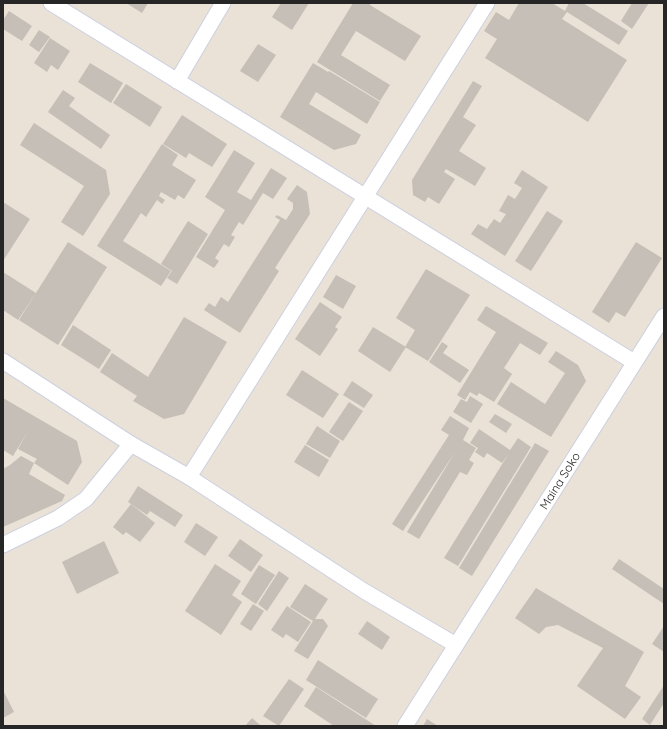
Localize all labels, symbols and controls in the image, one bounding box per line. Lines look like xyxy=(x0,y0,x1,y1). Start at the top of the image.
street label: Maina Soko xyxy=(536,449,583,512)

